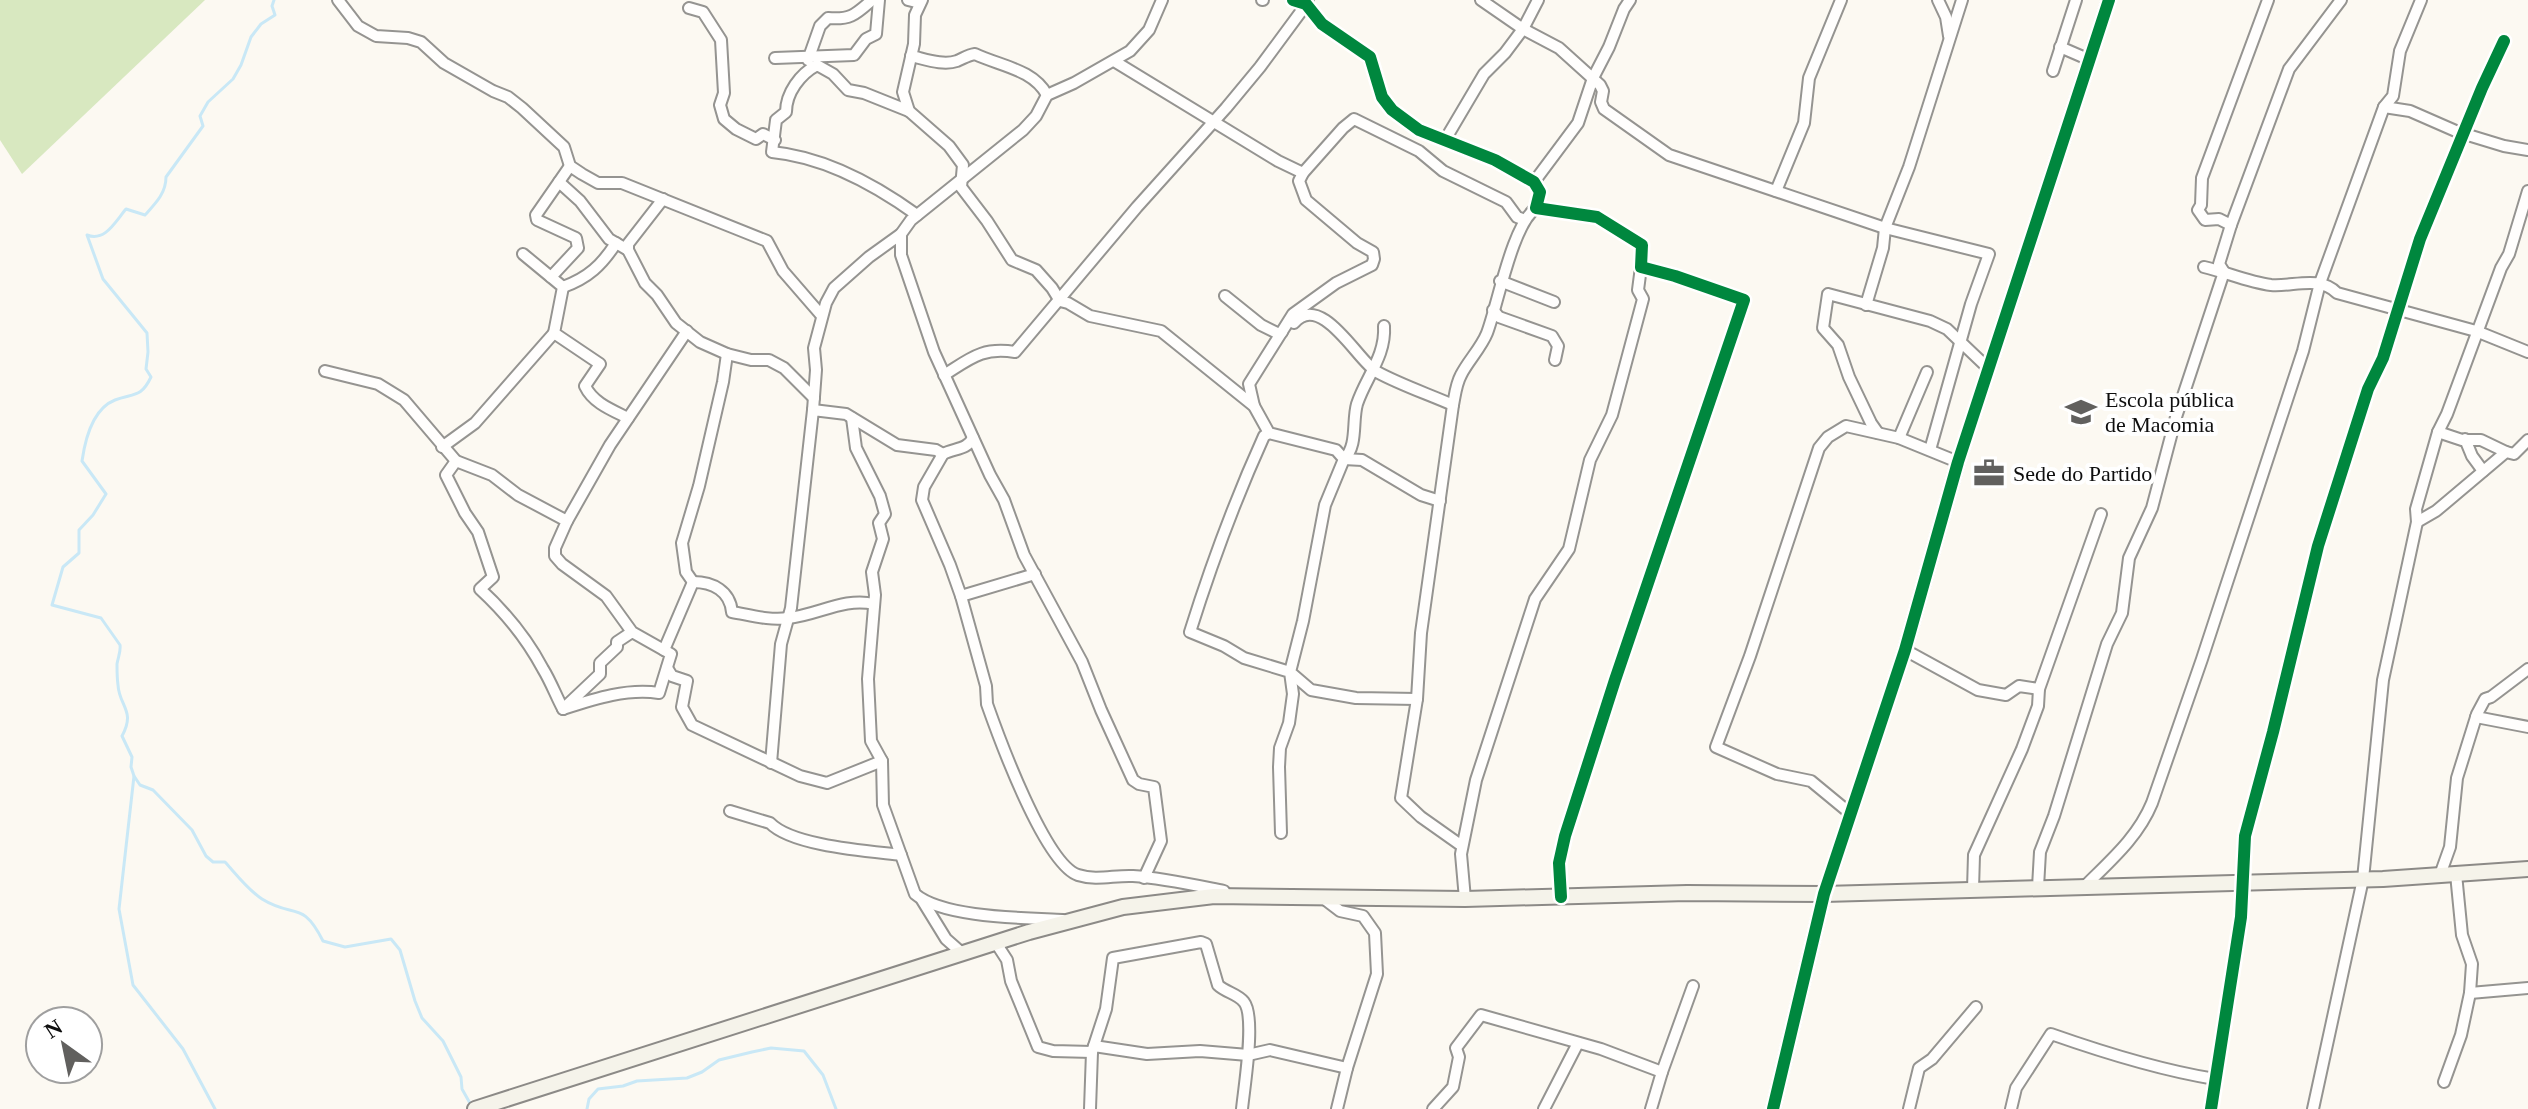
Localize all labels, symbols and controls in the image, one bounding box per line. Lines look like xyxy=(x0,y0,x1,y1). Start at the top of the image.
place label: Escola pública de Macomia xyxy=(2105,387,2234,437)
school or university icon: Escola pública de Macomia xyxy=(2064,395,2098,429)
office icon: Sede do Partido xyxy=(1972,456,2006,490)
place label: Sede do Partido xyxy=(2013,461,2152,486)
north arrow xyxy=(24,1005,104,1085)
text: N xyxy=(40,1014,67,1043)

